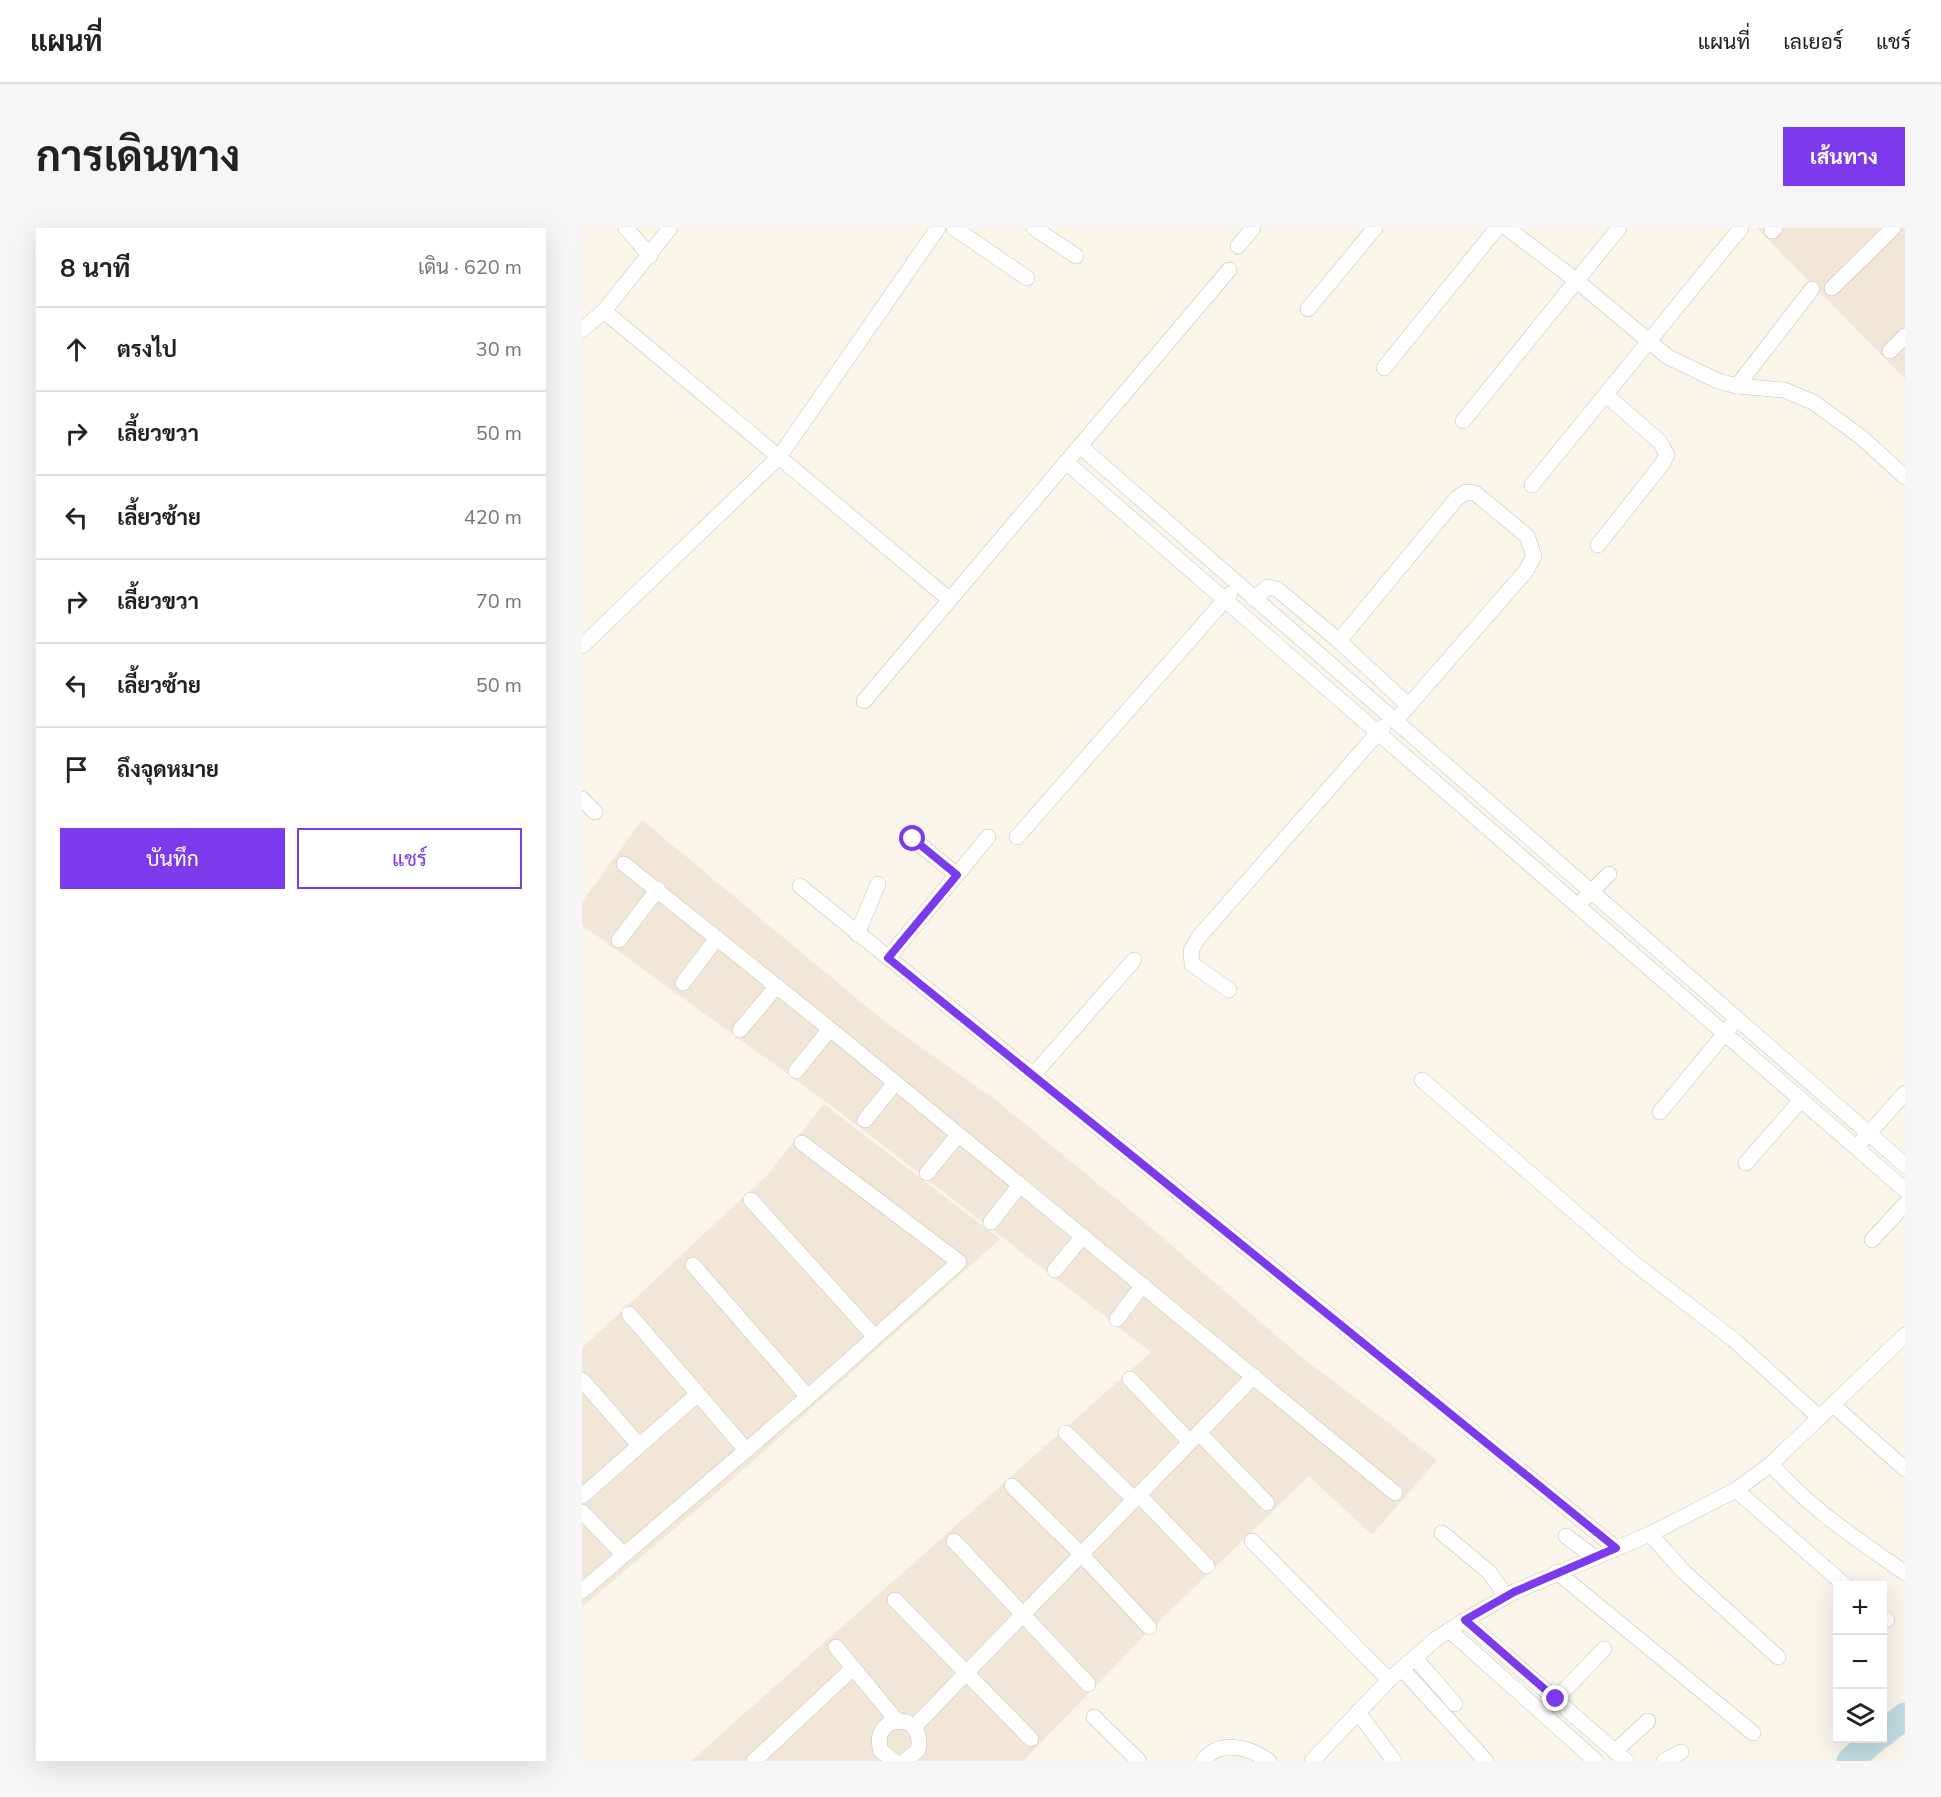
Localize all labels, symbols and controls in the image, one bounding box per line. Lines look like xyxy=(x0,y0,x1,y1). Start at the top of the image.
text: แผนที่ xyxy=(30,23,103,61)
text: แผนที่ xyxy=(1698,28,1750,56)
text: เลเยอร์ xyxy=(1783,28,1843,56)
text: แชร์ xyxy=(1876,28,1911,56)
button: เส้นทาง xyxy=(1783,127,1905,186)
text: การเดินทาง xyxy=(36,129,240,186)
text: 8 นาที xyxy=(60,251,130,286)
text: เดิน · 620 m xyxy=(418,254,522,281)
icon: ahead xyxy=(60,333,93,366)
text: ตรงไป xyxy=(117,335,177,365)
text: 30 m xyxy=(476,336,522,363)
icon: right xyxy=(60,417,93,450)
text: เลี้ยวขวา xyxy=(117,419,199,449)
text: 50 m xyxy=(476,420,522,447)
icon: left xyxy=(60,501,93,534)
text: เลี้ยวซ้าย xyxy=(117,503,201,533)
text: 420 m xyxy=(464,504,522,531)
icon: right xyxy=(60,585,93,618)
text: เลี้ยวขวา xyxy=(117,587,199,617)
text: 70 m xyxy=(476,588,522,615)
icon: left xyxy=(60,669,93,702)
text: เลี้ยวซ้าย xyxy=(117,671,201,701)
text: 50 m xyxy=(476,672,522,699)
icon: arrive xyxy=(60,753,93,786)
text: ถึงจุดหมาย xyxy=(117,755,219,785)
route start xyxy=(899,825,925,851)
button: บันทึก xyxy=(60,828,285,889)
button: แชร์ xyxy=(297,828,522,889)
map controls xyxy=(1833,1581,1887,1743)
button: + xyxy=(1833,1581,1887,1635)
button: − xyxy=(1833,1635,1887,1689)
route end xyxy=(1542,1685,1568,1711)
button: layers xyxy=(1833,1689,1887,1743)

